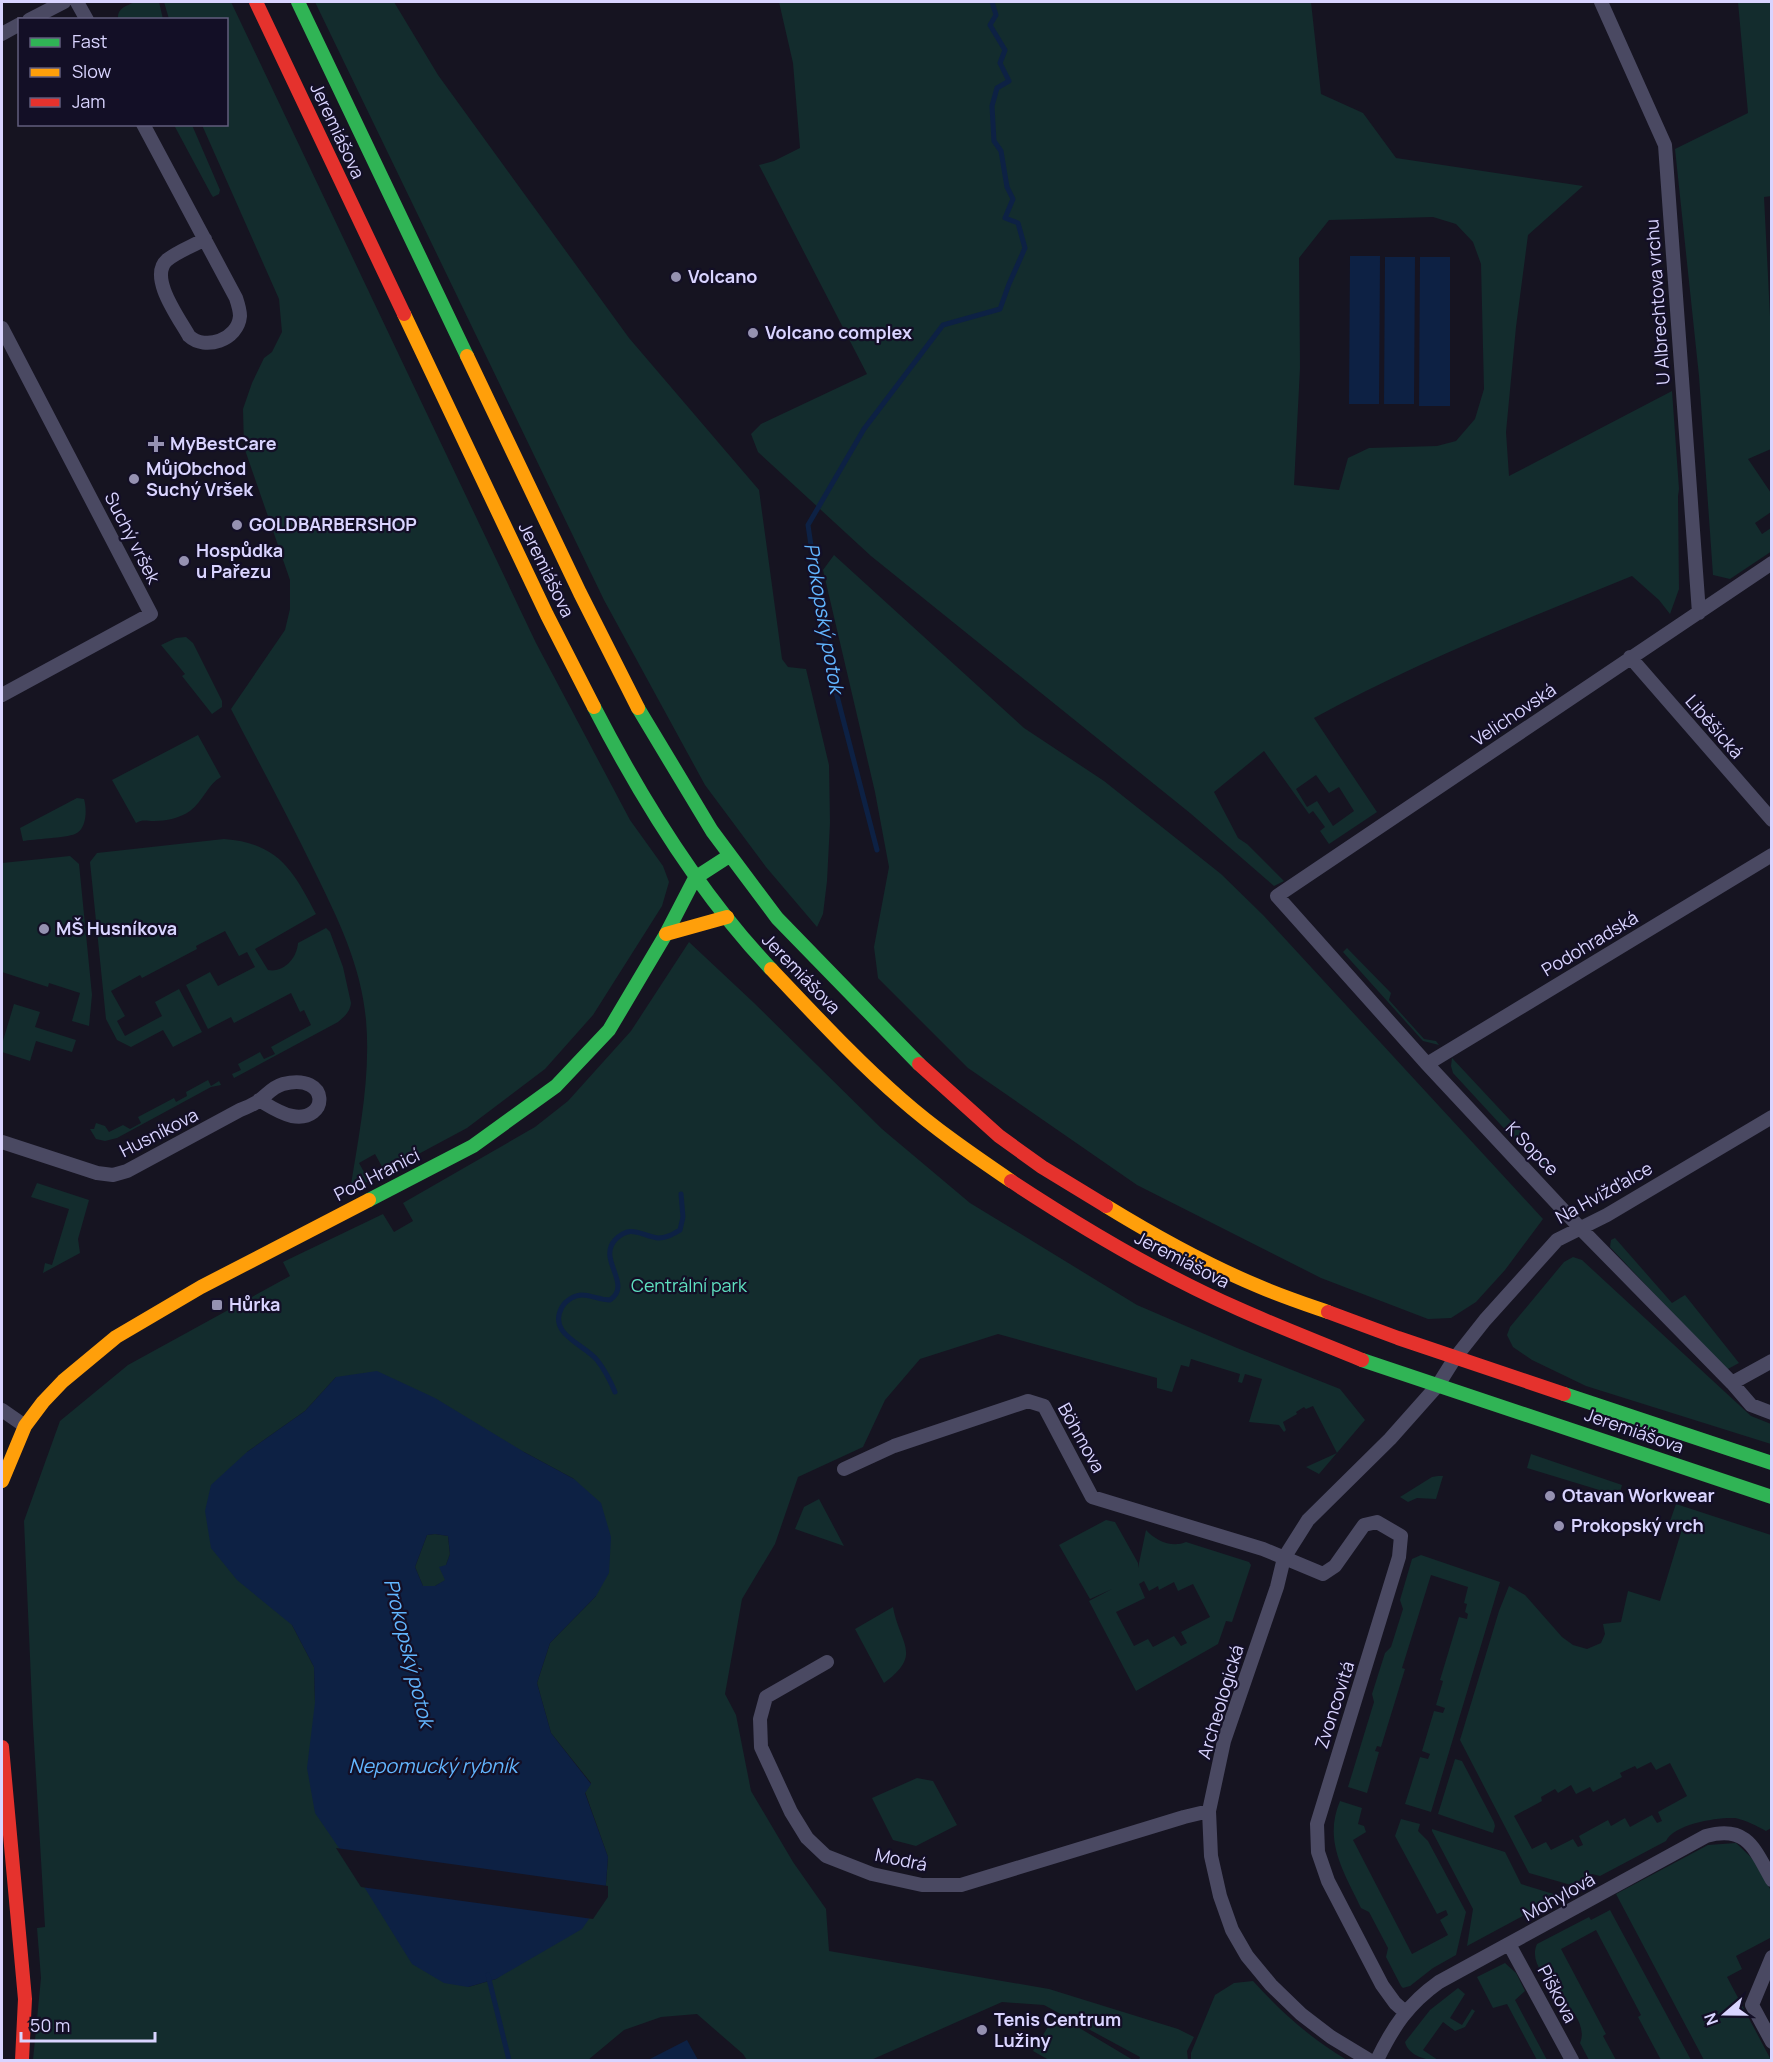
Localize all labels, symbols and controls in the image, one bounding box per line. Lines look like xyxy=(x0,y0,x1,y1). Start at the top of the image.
legend xyxy=(18,18,228,126)
text: Fast xyxy=(72,29,107,53)
text: Slow xyxy=(72,59,112,83)
street label: Jeremiášova xyxy=(305,79,371,182)
text: Jam xyxy=(72,89,106,113)
street label: U Albrechtova vrchu xyxy=(1639,218,1675,386)
place label: Volcano xyxy=(688,264,757,288)
marker: Volcano xyxy=(669,270,683,284)
place label: Volcano complex xyxy=(765,320,912,344)
marker: Volcano complex xyxy=(746,326,760,340)
place label: MyBestCare xyxy=(170,431,277,455)
marker: MyBestCare xyxy=(147,435,165,453)
place label: MůjObchod Suchý Vršek xyxy=(146,456,254,501)
marker: MůjObchod Suchý Vršek xyxy=(127,472,141,486)
street label: Suchý vršek xyxy=(100,488,167,588)
place label: GOLDBARBERSHOP xyxy=(249,512,417,536)
marker: GOLDBARBERSHOP xyxy=(230,518,244,532)
street label: Jeremiášova xyxy=(513,518,580,621)
place label: Hospůdka u Pařezu xyxy=(196,538,283,583)
water label: Prokopský potok xyxy=(798,541,852,698)
marker: Hospůdka u Pařezu xyxy=(177,554,191,568)
street label: Velichovská xyxy=(1467,677,1560,751)
street label: Liběšická xyxy=(1680,689,1749,763)
street label: Podohradská xyxy=(1537,905,1642,981)
place label: MŠ Husníkova xyxy=(56,916,177,940)
marker: MŠ Husníkova xyxy=(37,922,51,936)
street label: Jeremiášova xyxy=(757,928,846,1019)
street label: Husníkova xyxy=(115,1102,202,1162)
street label: K Sopce xyxy=(1501,1116,1564,1181)
street label: Pod Hranicí xyxy=(330,1142,423,1206)
street label: Na Hvížďalce xyxy=(1551,1156,1656,1229)
street label: Jeremiášova xyxy=(1131,1225,1234,1293)
park label: Centrální park xyxy=(631,1273,748,1297)
place label: Hůrka xyxy=(229,1292,280,1316)
marker: Hůrka xyxy=(210,1298,224,1312)
street label: Böhmova xyxy=(1053,1398,1111,1477)
street label: Jeremiášova xyxy=(1582,1402,1687,1458)
place label: Otavan Workwear xyxy=(1562,1483,1715,1507)
marker: Otavan Workwear xyxy=(1543,1489,1557,1503)
place label: Prokopský vrch xyxy=(1571,1513,1704,1537)
marker: Prokopský vrch xyxy=(1552,1519,1566,1533)
water label: Prokopský potok xyxy=(378,1576,442,1733)
street label: Archeologická xyxy=(1191,1642,1249,1762)
street label: Zvoncovitá xyxy=(1309,1658,1359,1751)
water label: Nepomucký rybník xyxy=(348,1752,521,1779)
street label: Modrá xyxy=(873,1842,929,1876)
street label: Mohylová xyxy=(1518,1866,1599,1926)
street label: Píškova xyxy=(1533,1960,1583,2027)
north arrow xyxy=(1695,1984,1755,2044)
scale bar xyxy=(21,2005,154,2043)
place label: Tenis Centrum Lužiny xyxy=(994,2007,1121,2052)
text: N xyxy=(1699,2010,1723,2028)
text: 50 m xyxy=(30,2013,70,2037)
marker: Tenis Centrum Lužiny xyxy=(975,2023,989,2037)

